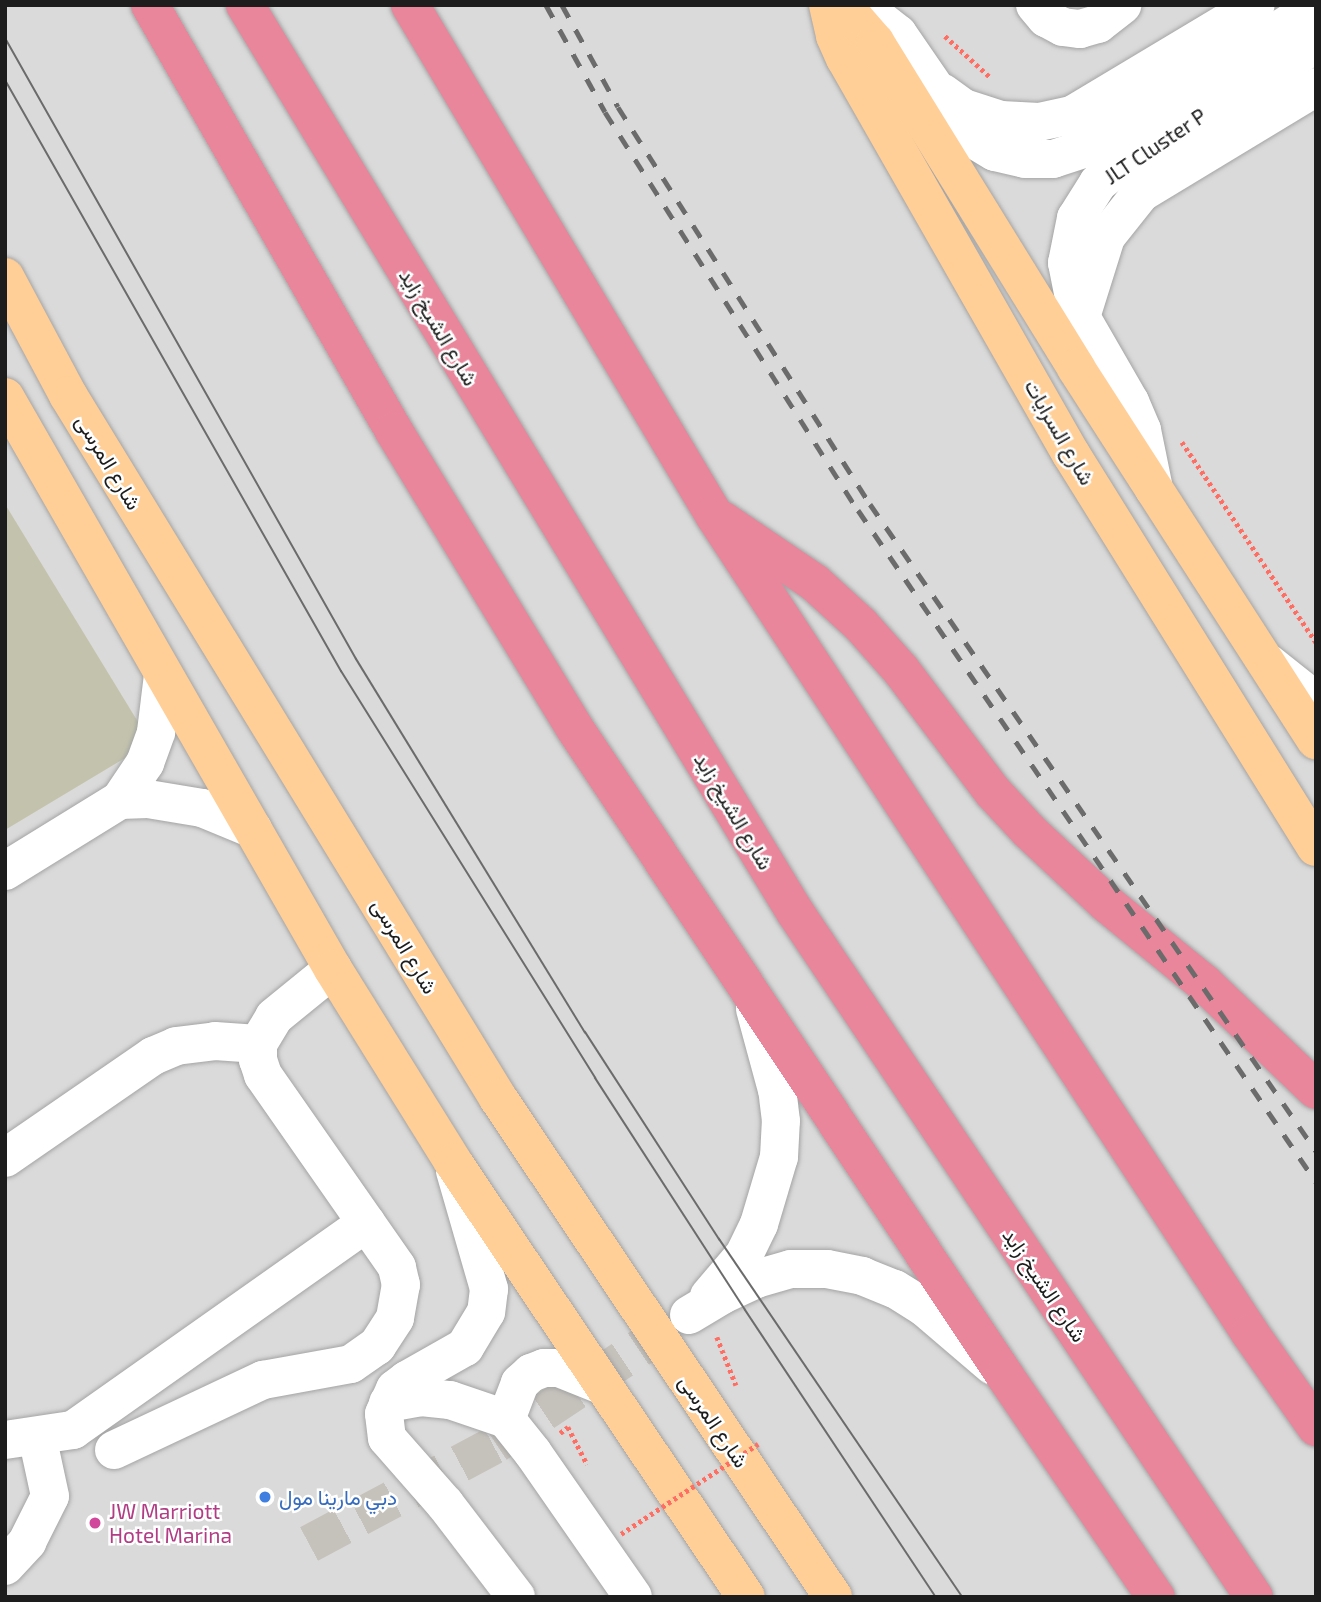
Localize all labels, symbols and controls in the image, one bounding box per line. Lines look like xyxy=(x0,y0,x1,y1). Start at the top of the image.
street label: JLT Cluster P xyxy=(1099,102,1211,190)
street label: شارع الشيخ زايد xyxy=(394,264,484,390)
street label: شارع السرايات xyxy=(1020,375,1100,489)
street label: شارع المرسى xyxy=(71,410,147,514)
street label: شارع الشيخ زايد xyxy=(689,748,779,874)
street label: شارع المرسى xyxy=(367,894,443,998)
street label: شارع الشيخ زايد xyxy=(998,1223,1092,1347)
street label: شارع المرسى xyxy=(674,1370,754,1472)
place label: دبي مارينا مول xyxy=(279,1484,397,1510)
marker: دبي مارينا مول xyxy=(257,1489,273,1505)
place label: JW Marriott Hotel Marina xyxy=(109,1498,232,1548)
marker: JW Marriott Hotel Marina xyxy=(87,1515,103,1531)

